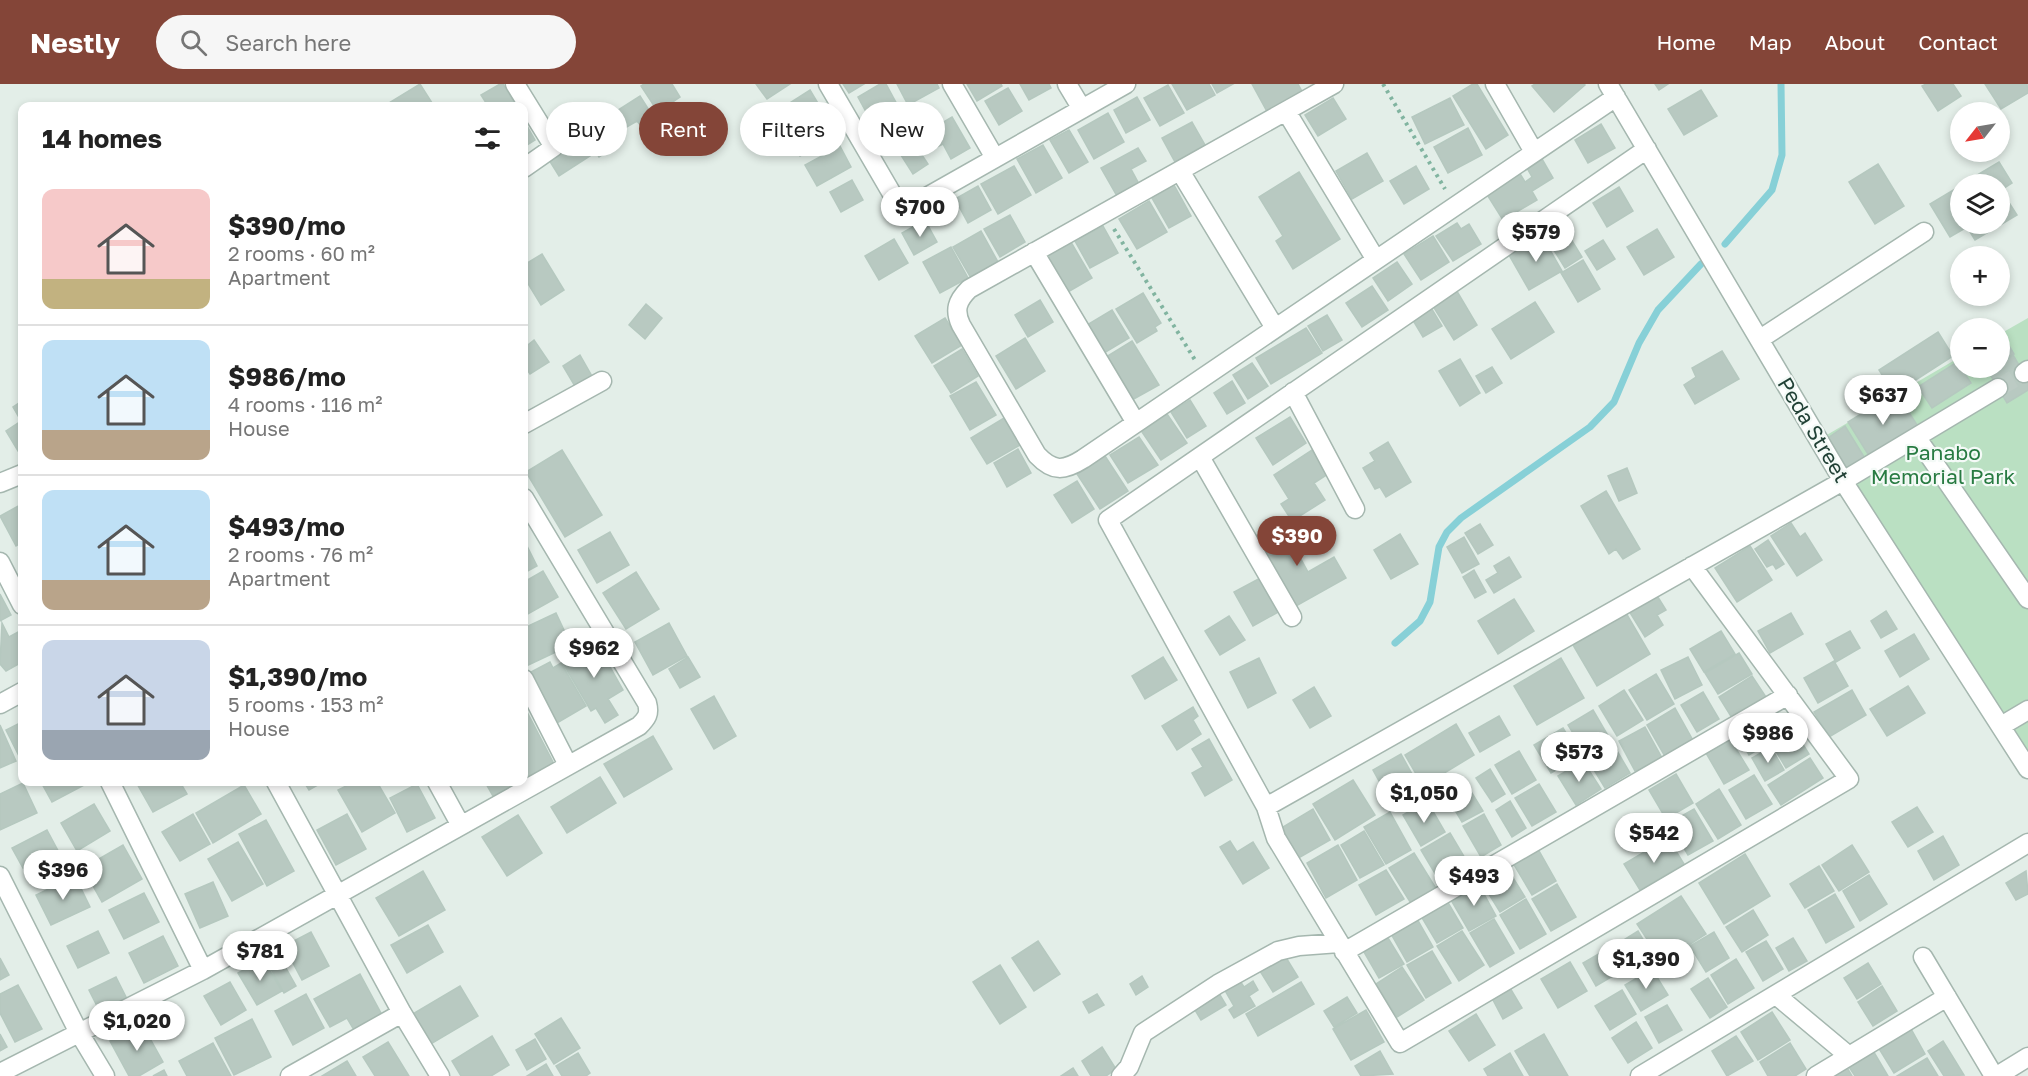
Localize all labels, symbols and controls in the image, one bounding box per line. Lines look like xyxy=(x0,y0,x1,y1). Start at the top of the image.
search box xyxy=(156,15,576,69)
text: Nestly xyxy=(30,26,120,59)
icon: search xyxy=(177,26,210,59)
text: Search here xyxy=(225,29,351,56)
text: Home xyxy=(1656,29,1716,55)
text: Map xyxy=(1749,29,1792,55)
text: About xyxy=(1825,29,1885,55)
text: Contact xyxy=(1918,29,1998,55)
chip: Buy xyxy=(546,102,627,156)
chip: Rent xyxy=(639,102,728,156)
chip: Filters xyxy=(740,102,846,156)
chip: New xyxy=(858,102,945,156)
north arrow xyxy=(1950,102,2010,162)
map controls xyxy=(1950,102,2010,378)
icon: filters xyxy=(471,122,504,155)
text: 14 homes xyxy=(42,123,162,154)
button: layers xyxy=(1950,174,2010,234)
pin: $700 xyxy=(884,187,956,238)
text: $700 xyxy=(895,194,945,218)
text: $390/mo xyxy=(228,210,346,241)
pin: $579 xyxy=(1500,212,1572,263)
icon: home xyxy=(90,213,162,285)
text: $579 xyxy=(1511,219,1561,243)
text: 2 rooms · 60 m² xyxy=(228,241,375,265)
button: + xyxy=(1950,246,2010,306)
text: Apartment xyxy=(228,265,331,289)
button: − xyxy=(1950,318,2010,378)
text: $986/mo xyxy=(228,361,346,392)
icon: home xyxy=(90,364,162,436)
street label: Peda Street xyxy=(1772,372,1855,487)
pin: $637 xyxy=(1847,375,1919,426)
text: $637 xyxy=(1858,382,1908,406)
text: 4 rooms · 116 m² xyxy=(228,392,383,416)
text: House xyxy=(228,416,290,440)
park label: Panabo Memorial Park xyxy=(1871,439,2015,489)
text: $493/mo xyxy=(228,511,345,542)
icon: home xyxy=(90,514,162,586)
pin: $390 xyxy=(1261,516,1333,567)
text: $390 xyxy=(1271,523,1323,547)
text: 2 rooms · 76 m² xyxy=(228,542,373,566)
text: Apartment xyxy=(228,566,331,590)
pin: $962 xyxy=(558,628,630,679)
text: $962 xyxy=(569,635,620,659)
text: $1,390/mo xyxy=(228,661,367,692)
icon: home xyxy=(90,664,162,736)
text: 5 rooms · 153 m² xyxy=(228,692,383,716)
pin: $986 xyxy=(1732,713,1804,764)
text: House xyxy=(228,716,290,740)
text: $986 xyxy=(1742,720,1794,744)
pin: $573 xyxy=(1543,732,1615,783)
text: $573 xyxy=(1555,739,1603,763)
pin: $1,050 xyxy=(1375,773,1473,824)
text: $1,050 xyxy=(1390,780,1458,804)
pin: $542 xyxy=(1618,813,1690,864)
text: $542 xyxy=(1629,820,1679,844)
pin: $396 xyxy=(27,850,99,901)
pin: $493 xyxy=(1438,856,1510,907)
text: $396 xyxy=(38,857,89,881)
text: $493 xyxy=(1449,863,1499,887)
pin: $781 xyxy=(224,931,296,982)
text: $781 xyxy=(236,938,284,962)
pin: $1,390 xyxy=(1597,939,1695,990)
text: $1,390 xyxy=(1612,946,1680,970)
pin: $1,020 xyxy=(88,1001,186,1052)
text: $1,020 xyxy=(103,1008,171,1032)

